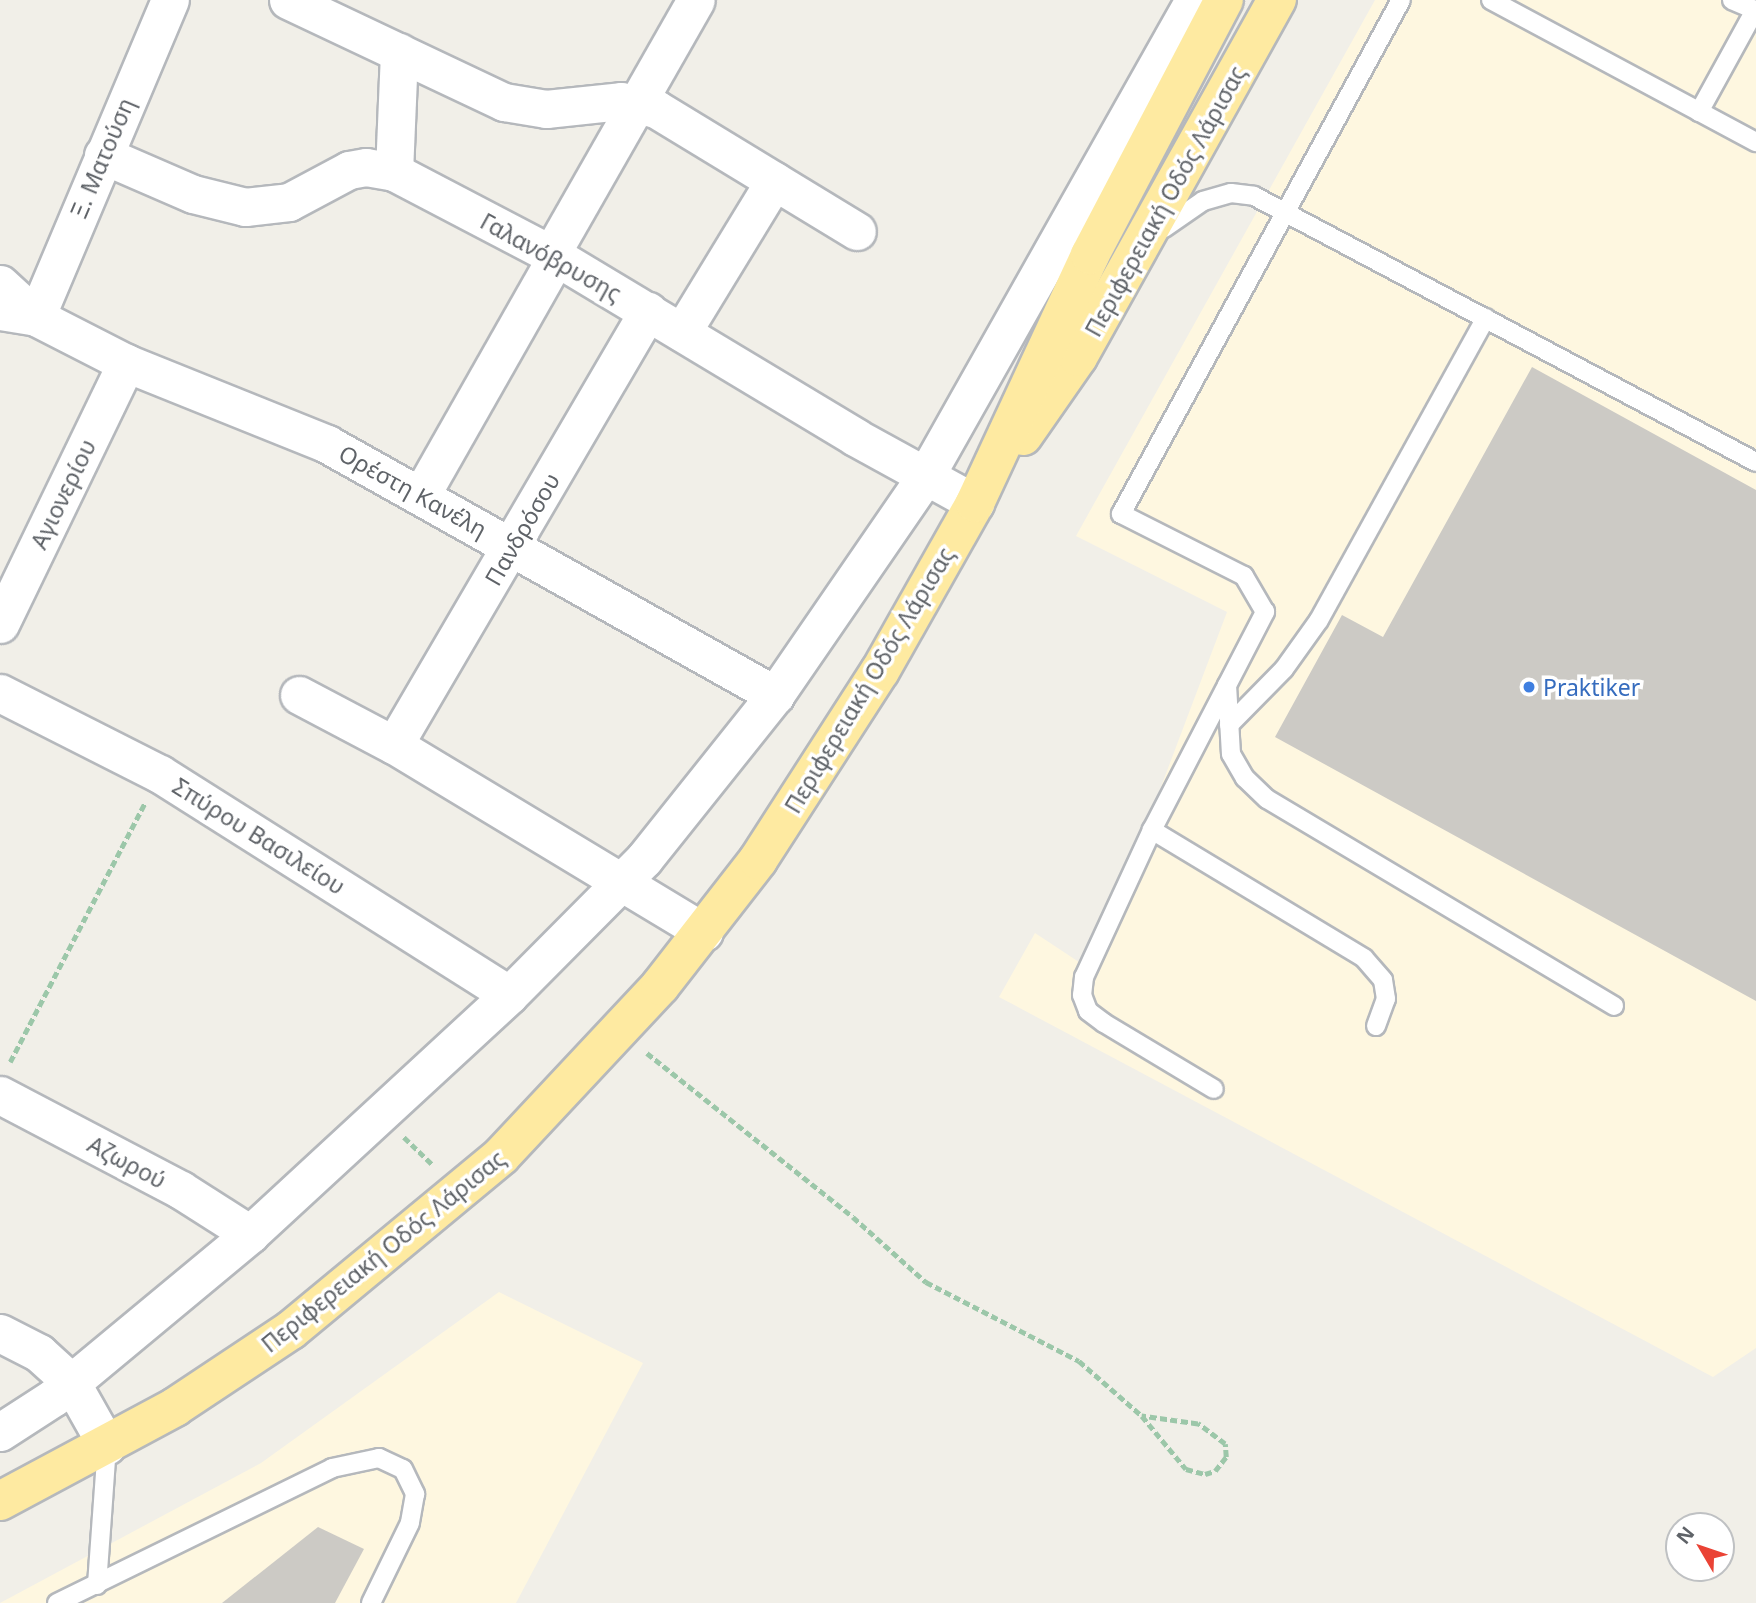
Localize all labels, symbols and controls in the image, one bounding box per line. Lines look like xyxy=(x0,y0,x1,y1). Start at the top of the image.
street label: Περιφερειακή Οδός Λάρισας xyxy=(1079,61,1251,341)
street label: Ξ. Ματούση xyxy=(64,94,140,222)
street label: Γαλανόβρυσης xyxy=(476,207,626,307)
street label: Αγιονερίου xyxy=(25,435,101,553)
street label: Ορέστη Κανέλη xyxy=(334,439,492,543)
street label: Πανδρόσου xyxy=(479,468,565,590)
street label: Περιφερειακή Οδός Λάρισας xyxy=(779,542,959,818)
place label: Praktiker xyxy=(1543,673,1640,701)
marker: Praktiker xyxy=(1521,679,1537,695)
street label: Σπύρου Βασιλείου xyxy=(168,772,350,900)
street label: Αζωρού xyxy=(83,1130,171,1194)
street label: Περιφερειακή Οδός Λάρισας xyxy=(256,1144,510,1358)
north arrow xyxy=(1665,1512,1735,1582)
text: N xyxy=(1670,1521,1700,1549)

